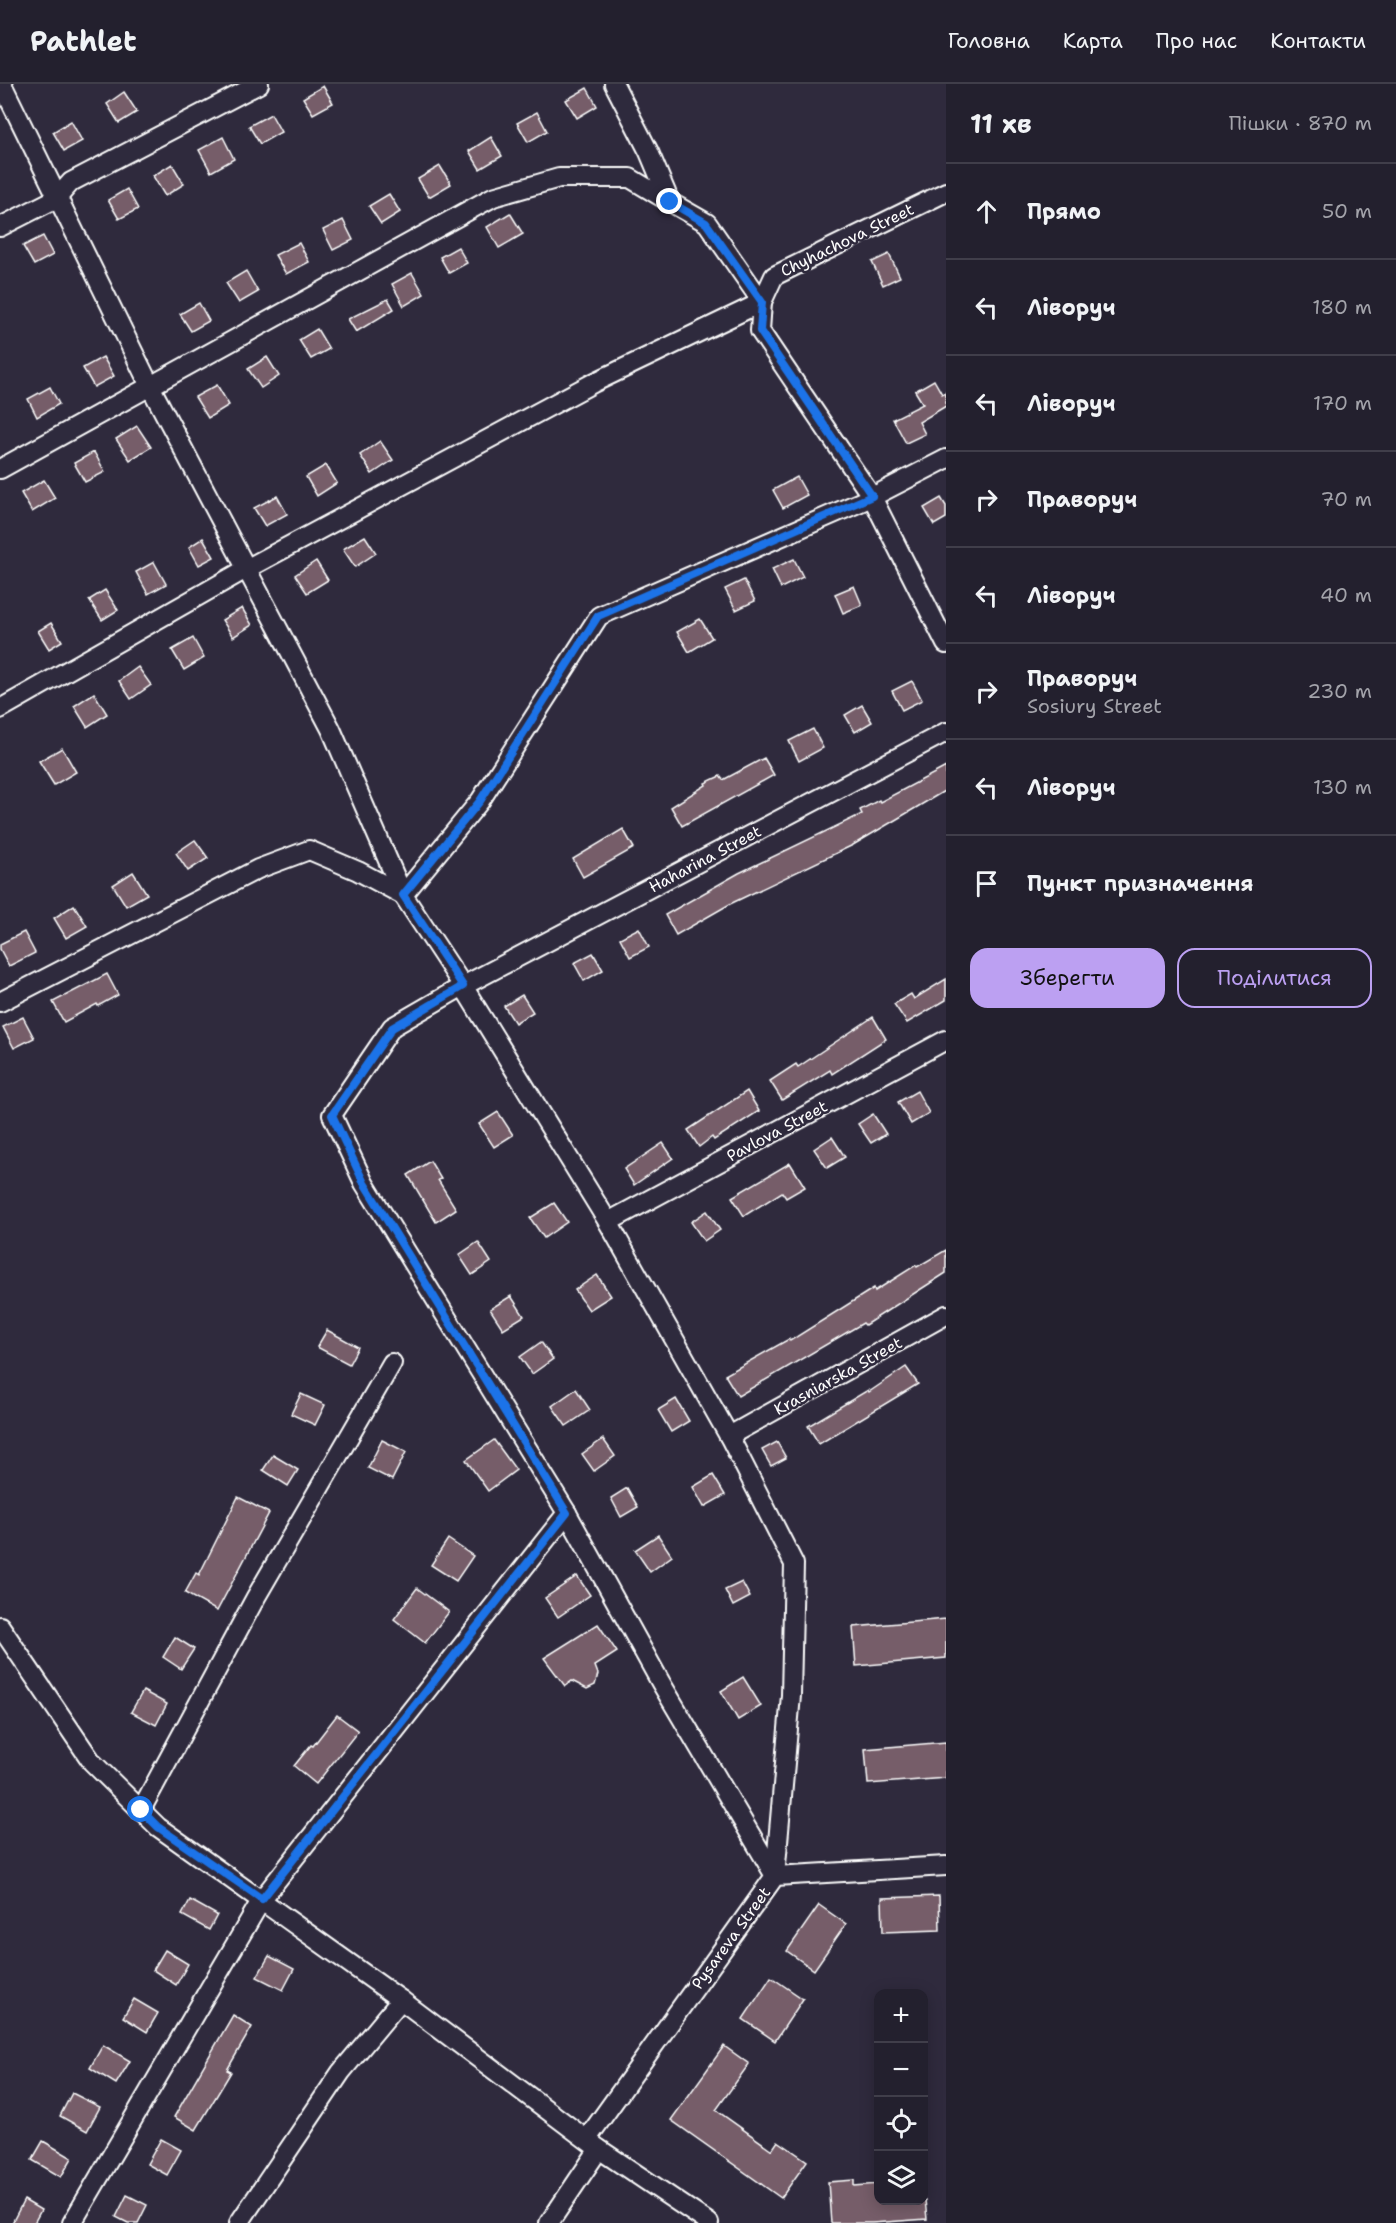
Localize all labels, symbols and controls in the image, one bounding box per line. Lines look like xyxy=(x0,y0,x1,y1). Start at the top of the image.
text: Pathlet xyxy=(30,22,137,60)
text: Головна xyxy=(948,27,1030,55)
text: Карта xyxy=(1063,27,1123,55)
text: Про нас xyxy=(1156,27,1237,55)
text: Контакти xyxy=(1270,27,1366,55)
text: 11 хв xyxy=(970,106,1032,141)
text: Пішки · 870 m xyxy=(1229,110,1372,136)
route end xyxy=(656,188,682,214)
icon: ahead xyxy=(970,195,1003,228)
text: Прямо xyxy=(1027,197,1101,226)
text: 50 m xyxy=(1322,198,1372,224)
street label: Chyhachova Street xyxy=(777,199,917,281)
icon: left xyxy=(970,291,1003,324)
text: Ліворуч xyxy=(1027,293,1115,322)
text: 180 m xyxy=(1312,294,1372,320)
icon: left xyxy=(970,387,1003,420)
text: Ліворуч xyxy=(1027,389,1115,418)
text: 170 m xyxy=(1313,390,1372,416)
icon: right xyxy=(970,483,1003,516)
text: Праворуч xyxy=(1027,485,1137,514)
text: 70 m xyxy=(1320,486,1372,512)
icon: left xyxy=(970,579,1003,612)
text: Ліворуч xyxy=(1027,581,1115,610)
text: 40 m xyxy=(1320,582,1372,608)
text: Праворуч xyxy=(1027,664,1137,693)
icon: right xyxy=(970,675,1003,708)
text: 230 m xyxy=(1307,678,1372,704)
text: Sosiury Street xyxy=(1027,693,1162,719)
icon: left xyxy=(970,771,1003,804)
text: Ліворуч xyxy=(1027,773,1115,802)
text: 130 m xyxy=(1313,774,1372,800)
street label: Haharina Street xyxy=(645,821,765,897)
icon: arrive xyxy=(970,867,1003,900)
text: Пункт призначення xyxy=(1027,869,1254,898)
button: Зберегти xyxy=(970,948,1165,1008)
button: Поділитися xyxy=(1177,948,1372,1008)
street label: Pavlova Street xyxy=(723,1096,831,1166)
street label: Krasniarska Street xyxy=(770,1332,906,1420)
route start xyxy=(127,1796,153,1822)
street label: Pysareva Street xyxy=(687,1883,775,1993)
map controls xyxy=(874,1989,928,2205)
button: + xyxy=(874,1989,928,2043)
button: − xyxy=(874,2043,928,2097)
button: locate xyxy=(874,2097,928,2151)
button: layers xyxy=(874,2151,928,2205)

